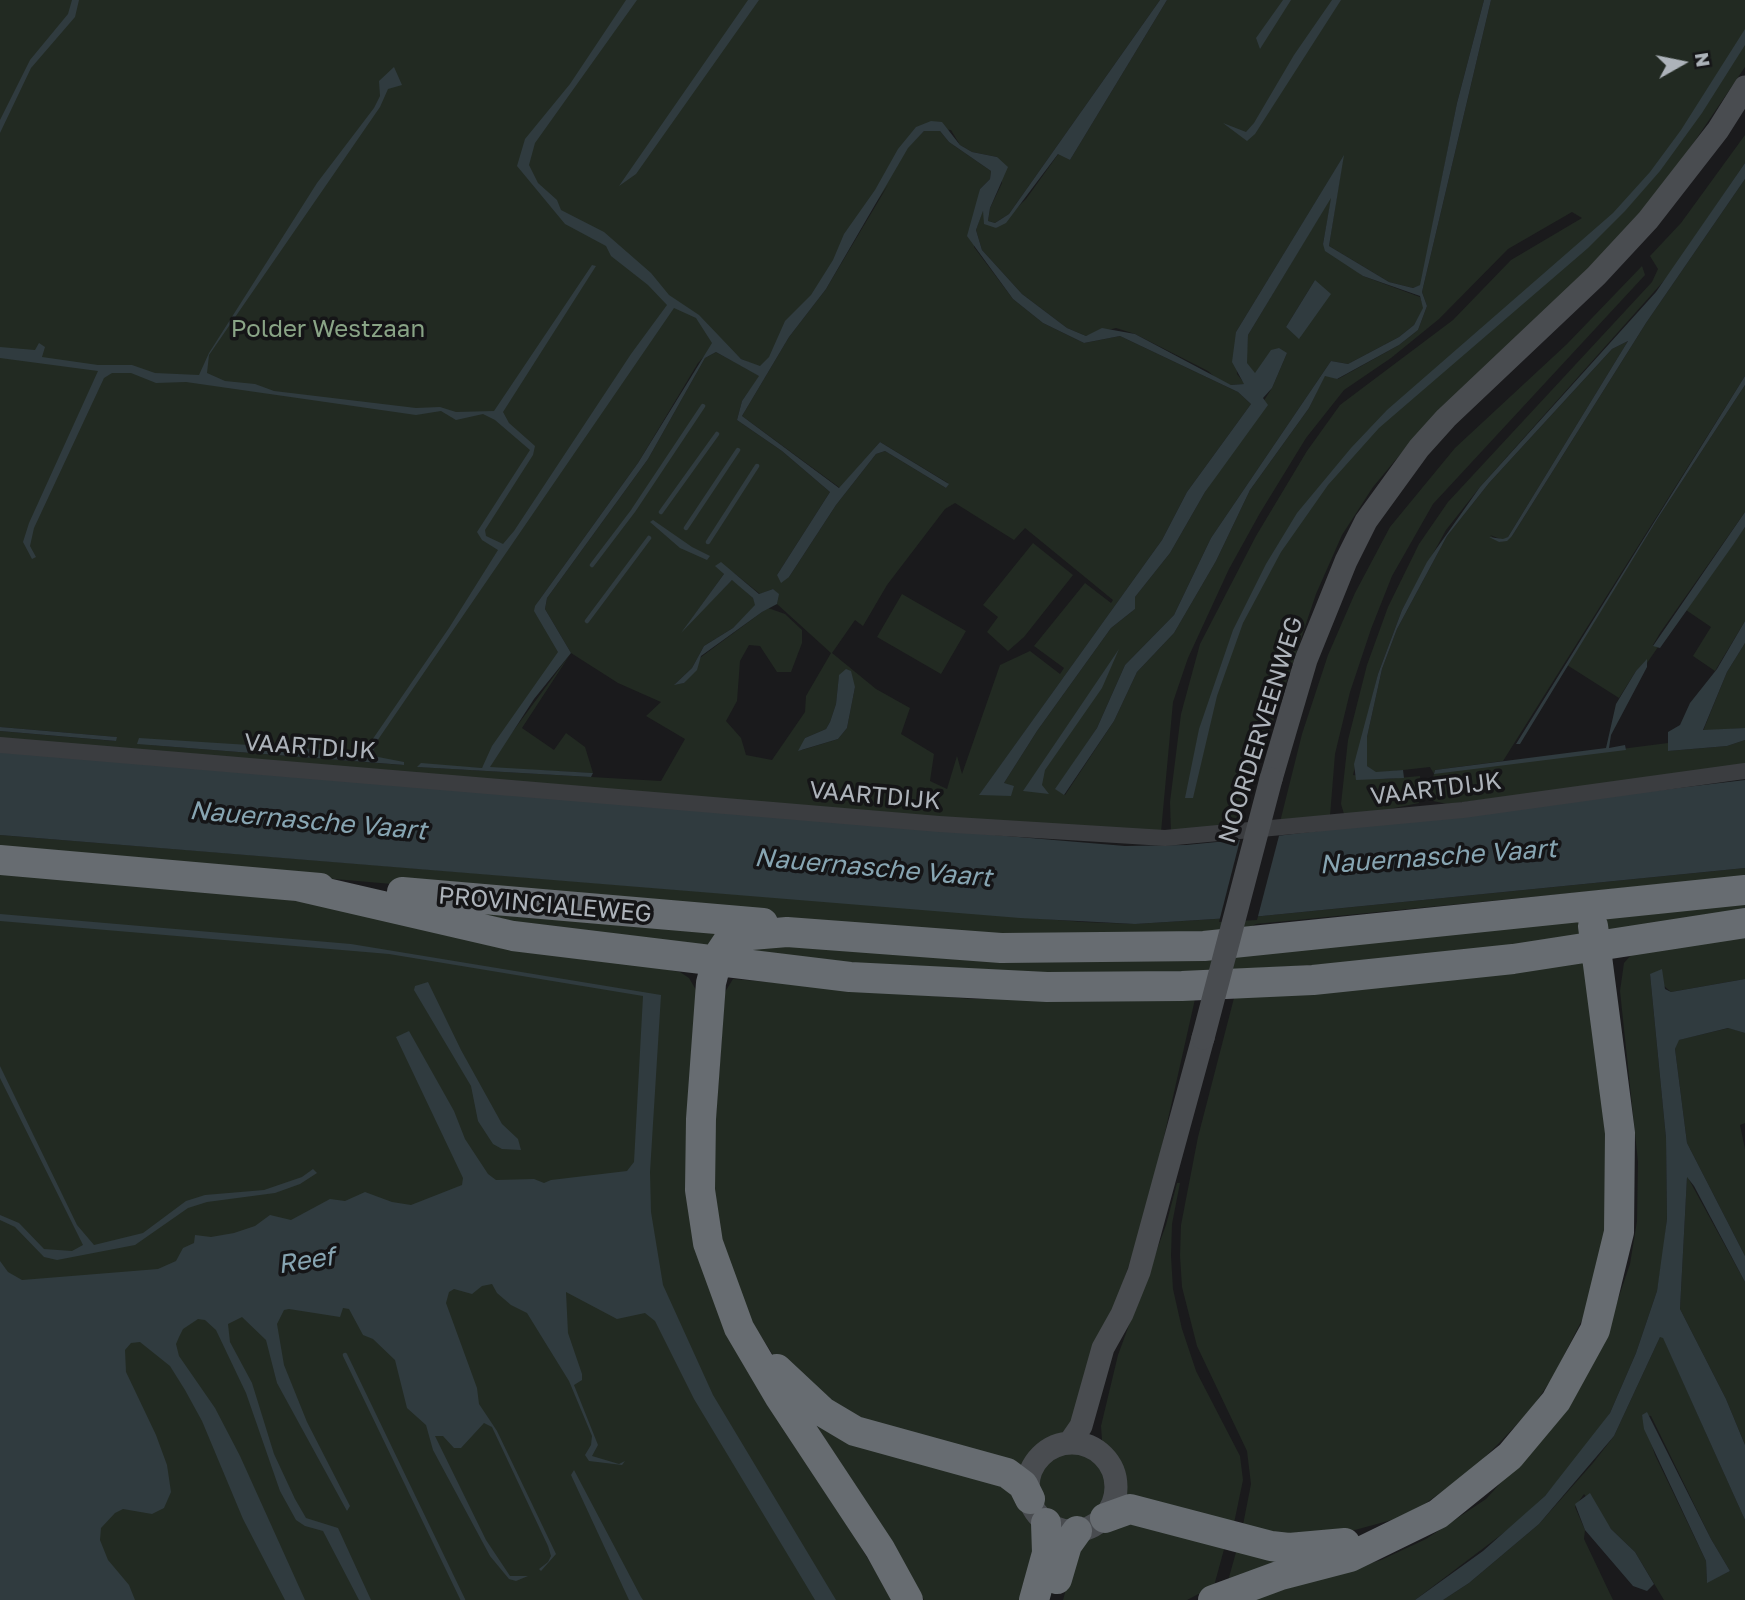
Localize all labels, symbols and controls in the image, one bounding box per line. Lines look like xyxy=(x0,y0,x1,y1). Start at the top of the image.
north arrow xyxy=(1647,28,1717,98)
text: N xyxy=(1691,51,1716,69)
park label: Polder Westzaan xyxy=(231,315,425,343)
street label: NOORDERVEENWEG xyxy=(1213,613,1309,847)
street label: VAARTDIJK xyxy=(243,728,377,766)
street label: VAARTDIJK xyxy=(1369,767,1503,811)
street label: VAARTDIJK xyxy=(808,776,942,816)
water label: Nauernasche Vaart xyxy=(188,795,428,847)
water label: Nauernasche Vaart xyxy=(1318,833,1558,881)
water label: Nauernasche Vaart xyxy=(753,842,993,894)
street label: PROVINCIALEWEG xyxy=(437,881,653,929)
water label: Reef xyxy=(276,1241,336,1281)

